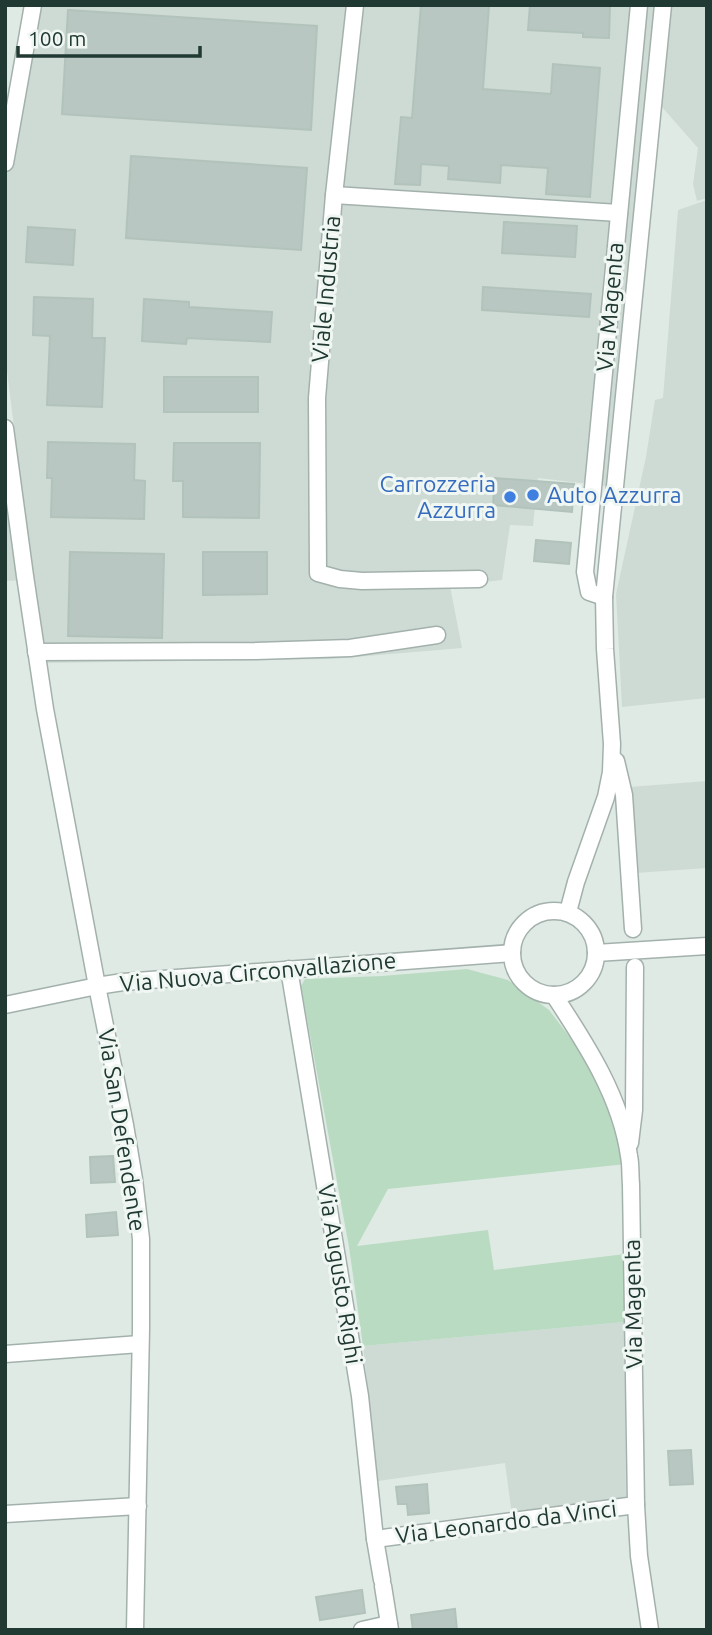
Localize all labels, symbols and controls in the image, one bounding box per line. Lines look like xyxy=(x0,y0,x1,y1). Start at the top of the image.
scale bar xyxy=(18,14,200,58)
text: 100 m xyxy=(28,26,86,50)
street label: Viale Industria xyxy=(307,214,344,364)
street label: Via Magenta xyxy=(591,241,628,373)
place label: Carrozzeria Azzurra xyxy=(380,471,496,522)
place label: Auto Azzurra xyxy=(547,482,682,507)
marker: Auto Azzurra xyxy=(525,487,541,503)
marker: Carrozzeria Azzurra xyxy=(502,489,518,505)
street label: Via Nuova Circonvallazione xyxy=(119,947,397,996)
street label: Via San Defendente xyxy=(94,1027,151,1233)
street label: Via Augusto Righi xyxy=(314,1182,367,1366)
street label: Via Magenta xyxy=(619,1239,646,1369)
street label: Via Leonardo da Vinci xyxy=(394,1496,618,1547)

